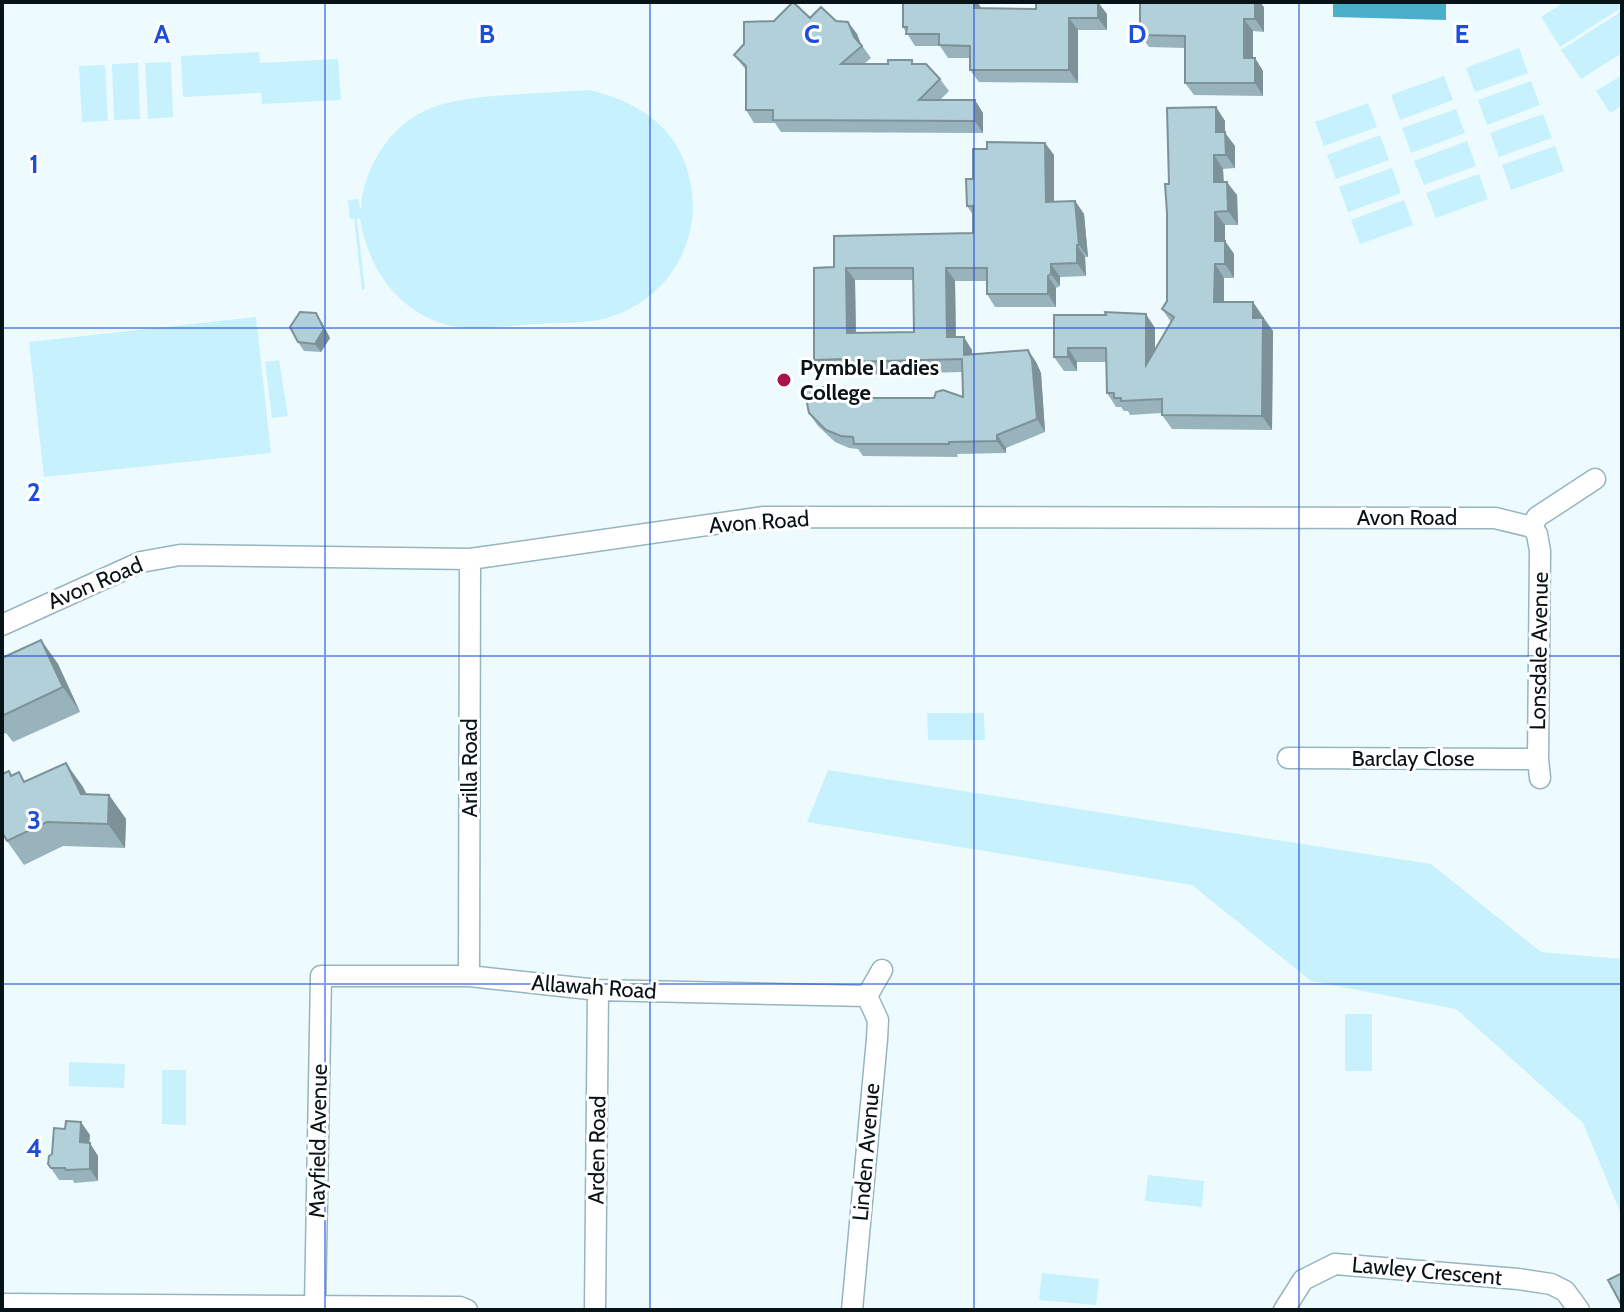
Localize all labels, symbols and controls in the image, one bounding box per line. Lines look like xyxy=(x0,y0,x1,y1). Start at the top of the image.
text: A xyxy=(154,18,171,50)
text: B xyxy=(479,18,495,50)
text: C xyxy=(804,18,820,50)
text: D xyxy=(1128,18,1146,50)
text: E xyxy=(1455,18,1469,50)
text: 1 xyxy=(29,148,39,180)
place label: Pymble Ladies College xyxy=(800,354,939,406)
marker: Pymble Ladies College xyxy=(775,371,793,389)
text: 2 xyxy=(27,476,41,508)
street label: Avon Road xyxy=(1357,504,1457,531)
street label: Avon Road xyxy=(708,505,810,539)
street label: Avon Road xyxy=(43,551,147,615)
street label: Lonsdale Avenue xyxy=(1524,572,1554,730)
street label: Arilla Road xyxy=(456,719,483,817)
street label: Barclay Close xyxy=(1352,745,1474,772)
text: 3 xyxy=(27,804,41,836)
street label: Allawah Road xyxy=(531,969,657,1005)
street label: Mayfield Avenue xyxy=(303,1064,333,1218)
street label: Linden Avenue xyxy=(847,1082,885,1222)
street label: Arden Road xyxy=(583,1095,611,1205)
text: 4 xyxy=(26,1132,42,1164)
street label: Lawley Crescent xyxy=(1351,1251,1504,1291)

